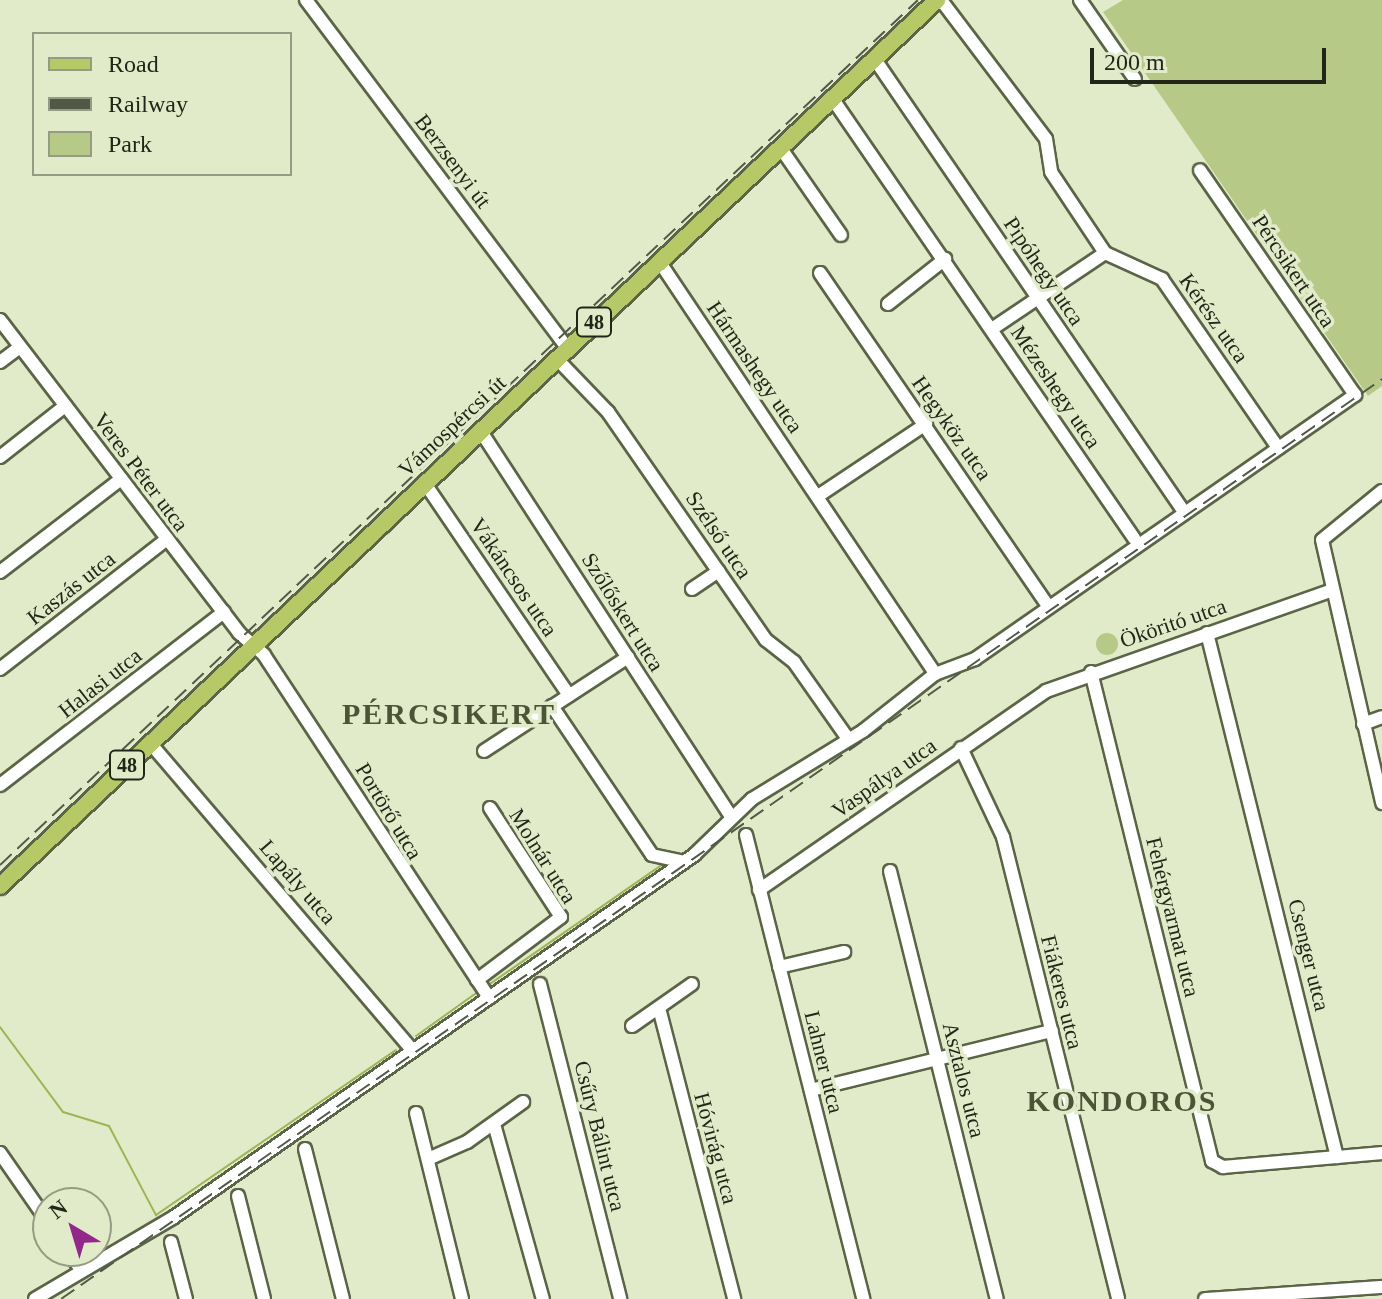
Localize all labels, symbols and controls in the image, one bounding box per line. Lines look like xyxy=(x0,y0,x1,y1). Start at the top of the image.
legend xyxy=(32,32,292,176)
scale bar xyxy=(1094,32,1330,82)
text: 200 m xyxy=(1104,49,1165,75)
text: Road xyxy=(108,51,159,77)
text: Railway xyxy=(108,91,188,117)
street label: Berzsenyi út xyxy=(409,109,497,213)
text: Park xyxy=(108,131,152,157)
street label: Pércsikert utca xyxy=(1247,210,1341,332)
street label: Pipóhegy utca xyxy=(998,212,1090,330)
street label: Kérész utca xyxy=(1174,268,1254,368)
street label: Hármashegy utca xyxy=(701,296,809,438)
road number: 48 xyxy=(576,306,612,338)
street label: Mézeshegy utca xyxy=(1005,321,1107,453)
street label: Vámospércsi út xyxy=(393,369,511,483)
street label: Hegyköz utca xyxy=(906,371,998,485)
street label: Veres Péter utca xyxy=(88,407,194,537)
street label: Szélső utca xyxy=(680,486,758,584)
street label: Vákáncsos utca xyxy=(465,513,563,641)
street label: Kaszás utca xyxy=(22,545,120,631)
street label: Szőlőskert utca xyxy=(576,548,670,676)
street label: Ököritó utca xyxy=(1116,593,1230,653)
street label: Halasi utca xyxy=(53,642,147,724)
district label: PÉRCSIKERT xyxy=(342,696,556,732)
street label: Vaspálya utca xyxy=(827,732,941,824)
road number: 48 xyxy=(109,749,145,781)
street label: Portörő utca xyxy=(350,758,428,864)
street label: Molnár utca xyxy=(503,804,583,908)
street label: Lapály utca xyxy=(254,834,342,930)
street label: Fehérgyarmat utca xyxy=(1140,834,1206,1000)
street label: Csenger utca xyxy=(1282,896,1336,1014)
street label: Fiákeres utca xyxy=(1035,932,1089,1052)
street label: Lahner utca xyxy=(799,1008,849,1116)
street label: Asztalos utca xyxy=(937,1020,991,1140)
street label: Csűry Bálint utca xyxy=(569,1058,631,1214)
district label: KONDOROS xyxy=(1026,1083,1218,1119)
street label: Hóvirág utca xyxy=(688,1089,744,1207)
north arrow xyxy=(32,1187,112,1267)
text: N xyxy=(44,1195,72,1224)

